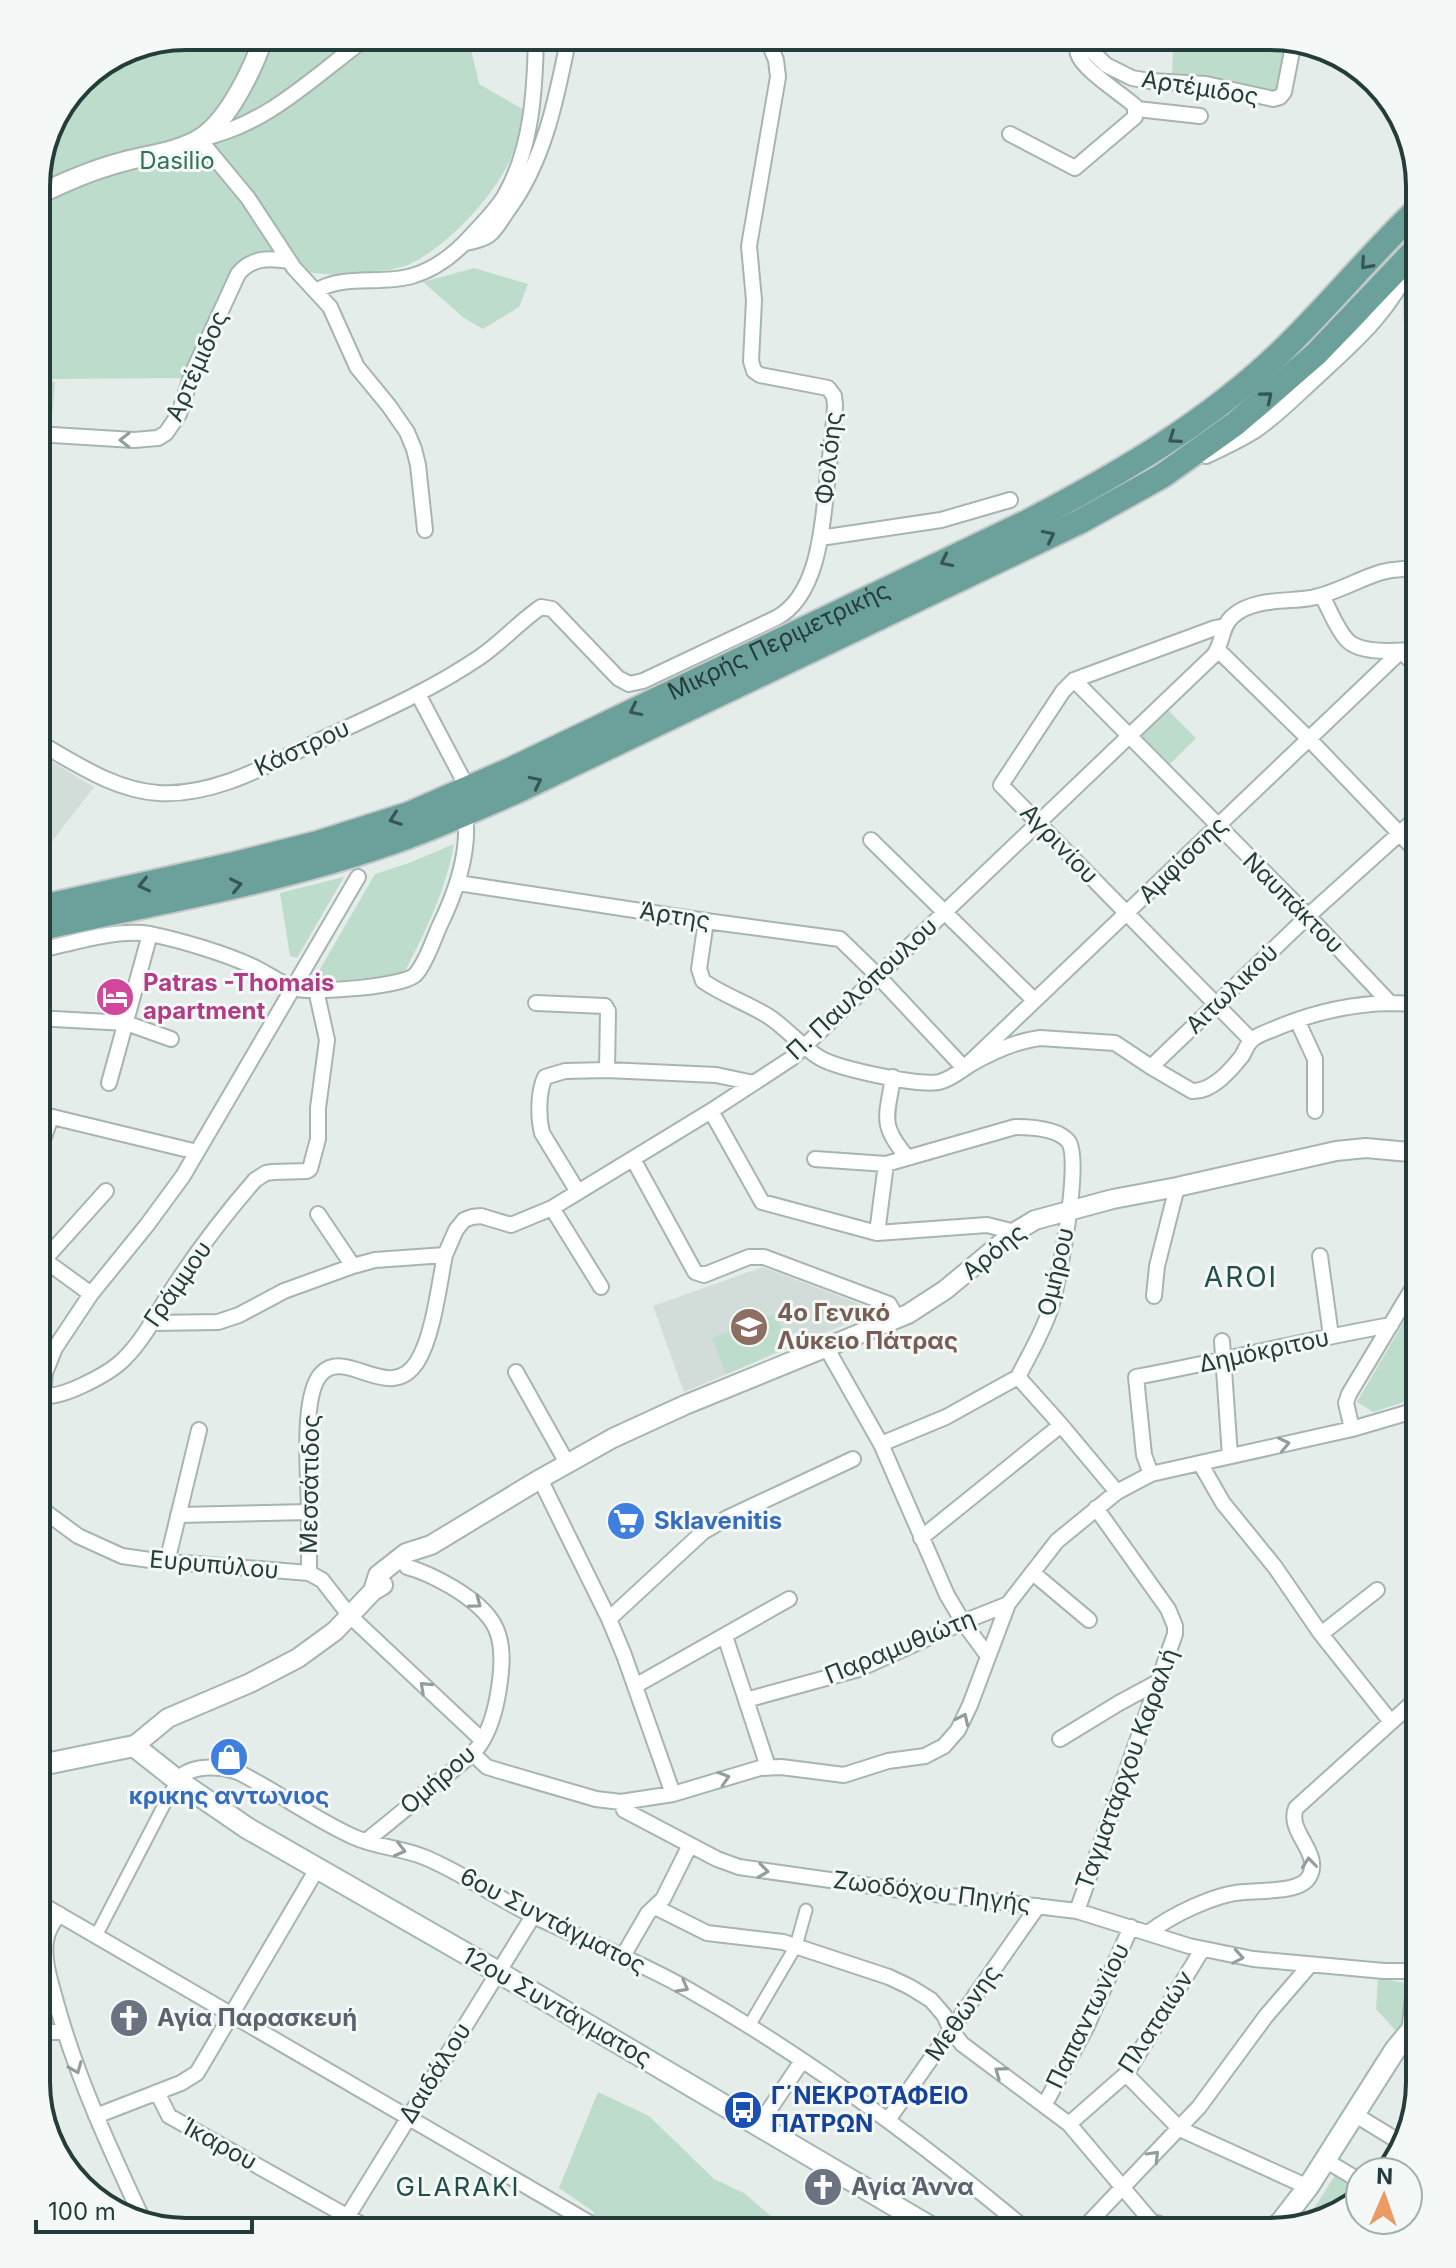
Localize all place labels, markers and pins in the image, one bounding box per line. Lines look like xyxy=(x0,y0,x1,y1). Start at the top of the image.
place label: Patras -Thomais apartment xyxy=(143,968,334,1025)
hotel icon: Patras -Thomais apartment xyxy=(94,976,136,1018)
place label: 4ο Γενικό Λύκειο Πάτρας xyxy=(777,1298,958,1355)
school or university icon: 4ο Γενικό Λύκειο Πάτρας xyxy=(728,1306,770,1348)
supermarket icon: Sklavenitis xyxy=(605,1500,647,1542)
place label: Sklavenitis xyxy=(654,1506,782,1535)
shop icon: κρικης αντωνιος xyxy=(208,1736,250,1778)
place label: κρικης αντωνιος xyxy=(129,1781,329,1810)
church icon: Αγία Παρασκευή xyxy=(108,1997,150,2039)
place label: Αγία Παρασκευή xyxy=(157,2003,357,2032)
place label: Γ΄ΝΕΚΡΟΤΑΦΕΙΟ ΠΑΤΡΩΝ xyxy=(771,2081,969,2138)
bus stop icon: Γ΄ΝΕΚΡΟΤΑΦΕΙΟ ΠΑΤΡΩΝ xyxy=(722,2089,764,2131)
church icon: Αγία Άννα xyxy=(802,2166,844,2208)
place label: Αγία Άννα xyxy=(851,2172,974,2201)

